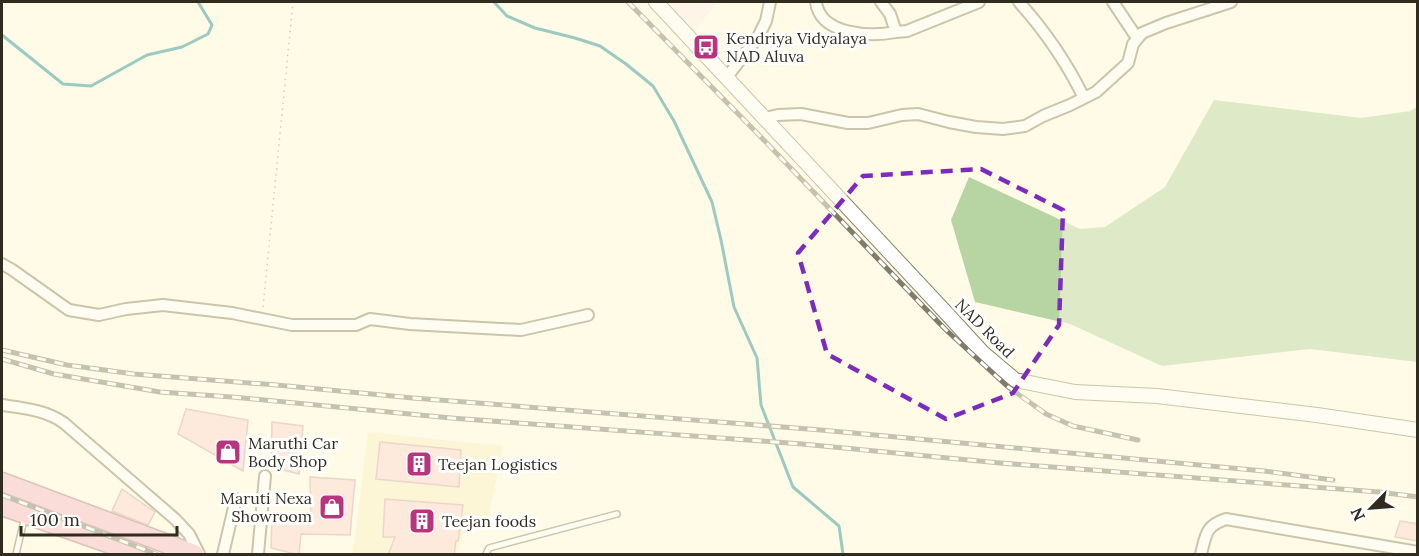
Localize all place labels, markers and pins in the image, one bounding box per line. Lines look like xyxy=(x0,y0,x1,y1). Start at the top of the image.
place label: Kendriya Vidyalaya NAD Aluva xyxy=(726,28,867,66)
bus stop icon: Kendriya Vidyalaya NAD Aluva xyxy=(691,32,721,62)
place label: Maruthi Car Body Shop xyxy=(248,433,338,471)
shop icon: Maruthi Car Body Shop xyxy=(213,437,243,467)
building icon: Teejan Logistics xyxy=(404,449,434,479)
place label: Teejan Logistics xyxy=(438,454,557,474)
place label: Maruti Nexa Showroom xyxy=(220,488,312,526)
shop icon: Maruti Nexa Showroom xyxy=(317,492,347,522)
building icon: Teejan foods xyxy=(407,506,437,536)
place label: Teejan foods xyxy=(442,511,536,531)

